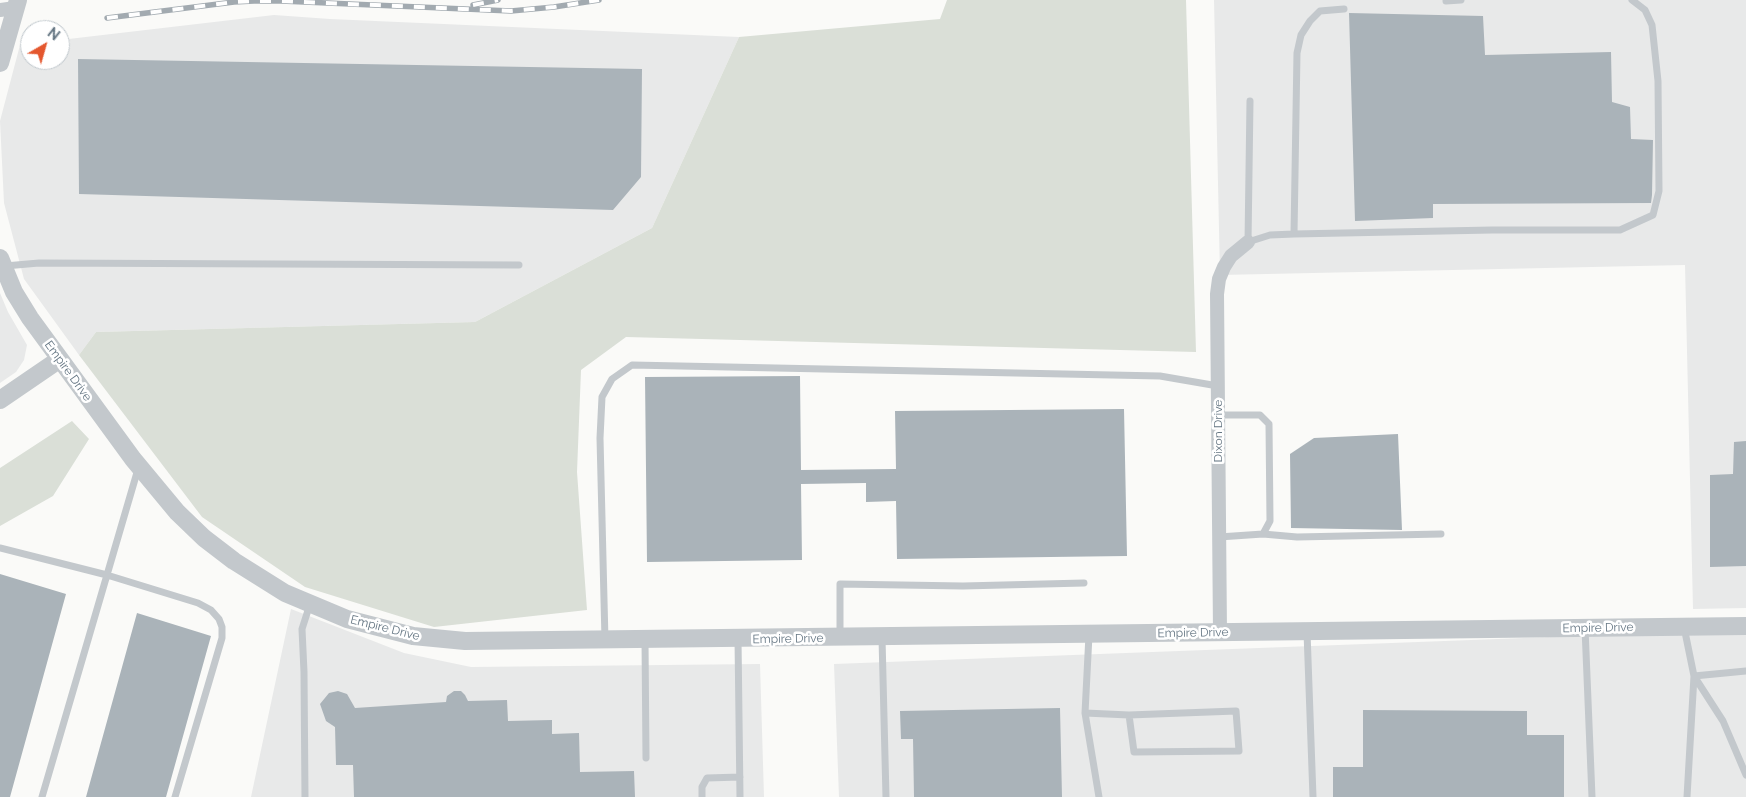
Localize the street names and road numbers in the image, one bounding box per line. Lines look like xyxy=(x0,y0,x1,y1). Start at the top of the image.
street label: Empire Drive xyxy=(41,338,95,404)
street label: Dixon Drive xyxy=(1211,400,1225,462)
street label: Empire Drive xyxy=(349,612,421,644)
street label: Empire Drive xyxy=(1562,620,1634,636)
street label: Empire Drive xyxy=(1157,625,1229,641)
street label: Empire Drive xyxy=(752,631,824,647)

